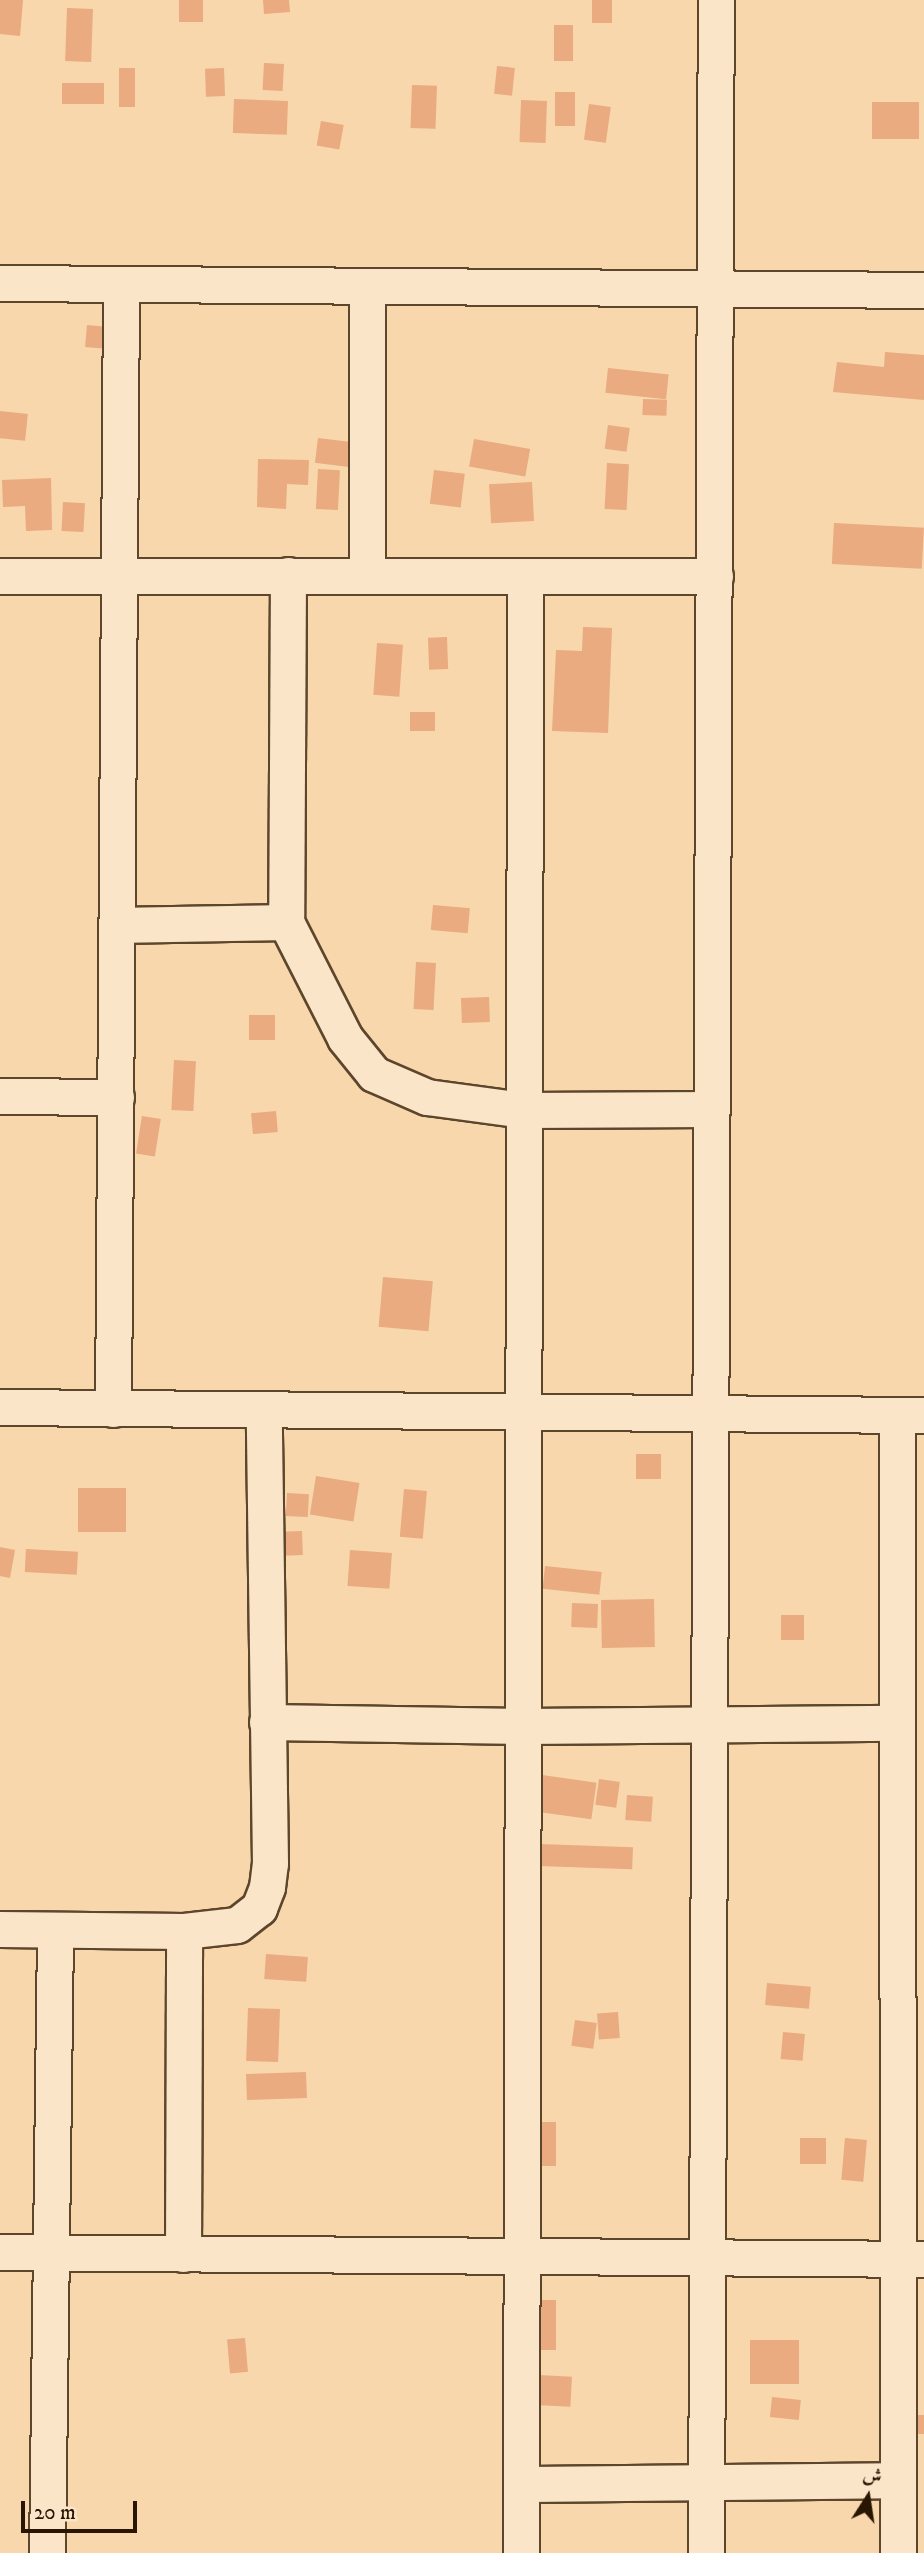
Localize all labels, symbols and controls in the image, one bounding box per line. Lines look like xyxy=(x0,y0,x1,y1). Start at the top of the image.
north arrow xyxy=(833,2462,903,2532)
text: ش xyxy=(861,2463,884,2489)
scale bar xyxy=(24,2486,140,2530)
text: 20 m xyxy=(34,2500,76,2526)

